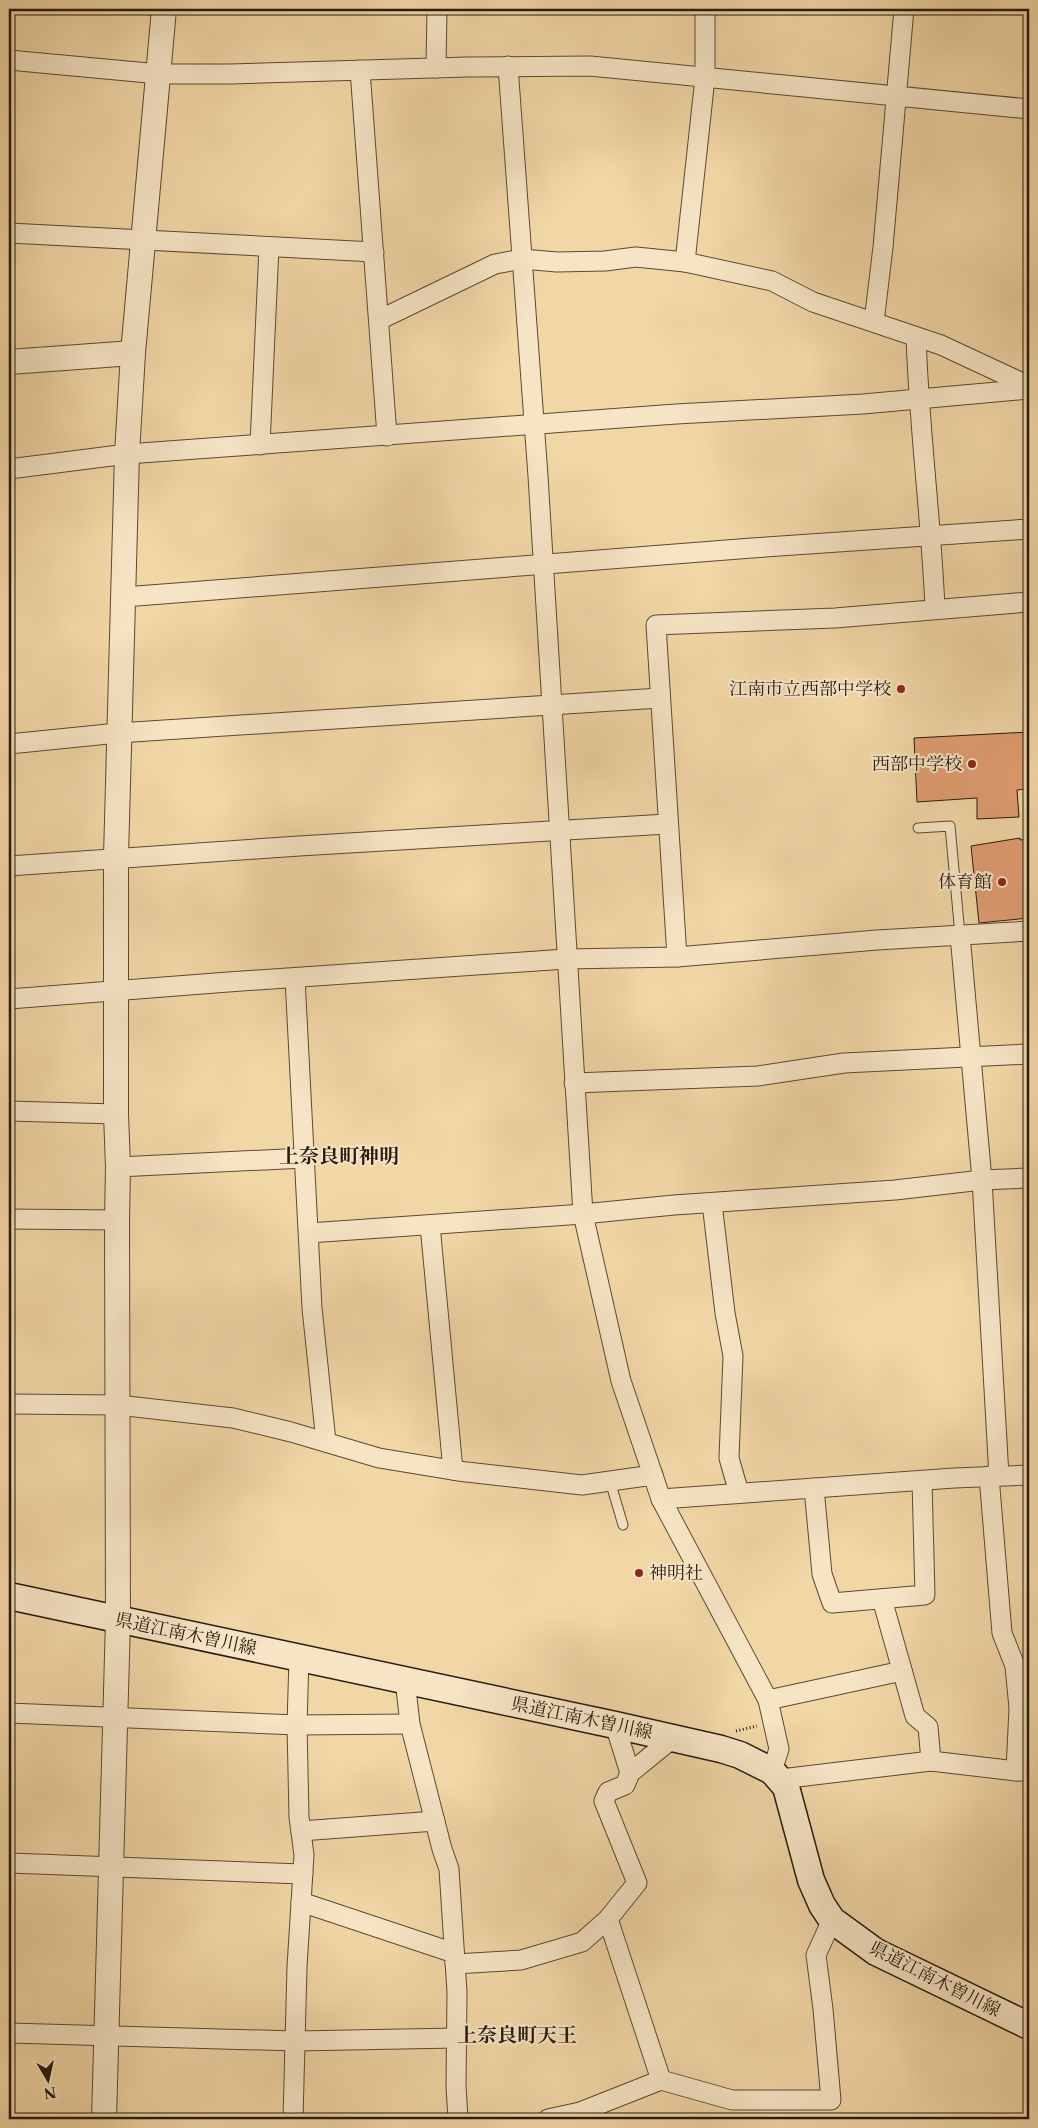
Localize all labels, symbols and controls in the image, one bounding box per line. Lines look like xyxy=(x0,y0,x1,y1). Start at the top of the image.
place label: 江南市立西部中学校 xyxy=(729,678,891,700)
marker: 江南市立西部中学校 xyxy=(895,683,907,695)
place label: 西部中学校 xyxy=(872,753,962,775)
marker: 西部中学校 xyxy=(966,758,978,770)
place label: 体育館 xyxy=(938,871,992,893)
marker: 体育館 xyxy=(996,876,1008,888)
district label: 上奈良町神明 xyxy=(279,1144,399,1168)
place label: 神明社 xyxy=(649,1562,703,1584)
marker: 神明社 xyxy=(633,1567,645,1579)
street label: 県道江南木曽川線 xyxy=(113,1608,259,1660)
street label: 県道江南木曽川線 xyxy=(509,1692,655,1744)
street label: 県道江南木曽川線 xyxy=(866,1937,1004,2021)
district label: 上奈良町天王 xyxy=(457,2023,577,2047)
north arrow xyxy=(22,2056,72,2106)
text: N xyxy=(43,2083,57,2103)

